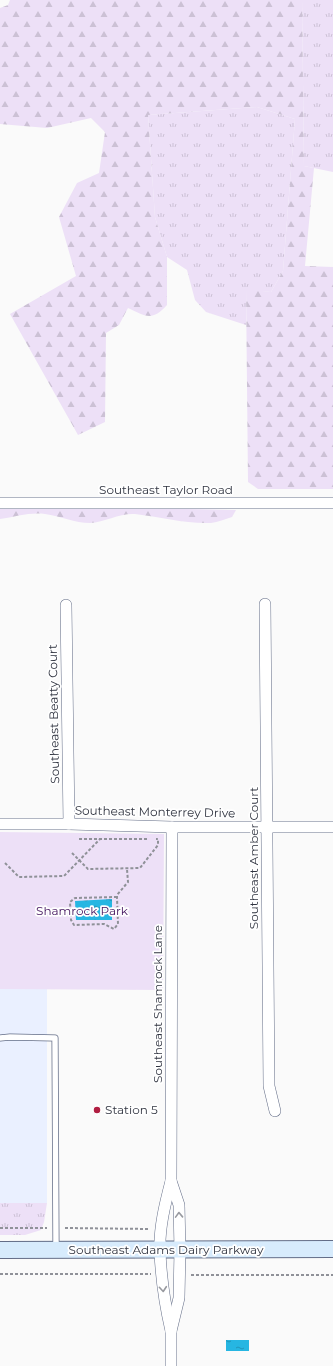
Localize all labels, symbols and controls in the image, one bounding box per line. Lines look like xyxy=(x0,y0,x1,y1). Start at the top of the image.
street label: Southeast Taylor Road xyxy=(99,482,233,497)
street label: Southeast Beatty Court xyxy=(45,644,62,784)
street label: Southeast Amber Court xyxy=(246,787,261,929)
street label: Southeast Monterrey Drive xyxy=(75,803,235,820)
park label: Shamrock Park xyxy=(36,903,129,918)
street label: Southeast Shamrock Lane xyxy=(150,925,165,1083)
place label: Station 5 xyxy=(105,1102,158,1117)
marker: Station 5 xyxy=(92,1105,102,1115)
one-way arrow xyxy=(175,1212,183,1218)
street label: Southeast Adams Dairy Parkway xyxy=(69,1242,264,1257)
one-way arrow xyxy=(158,1286,167,1292)

